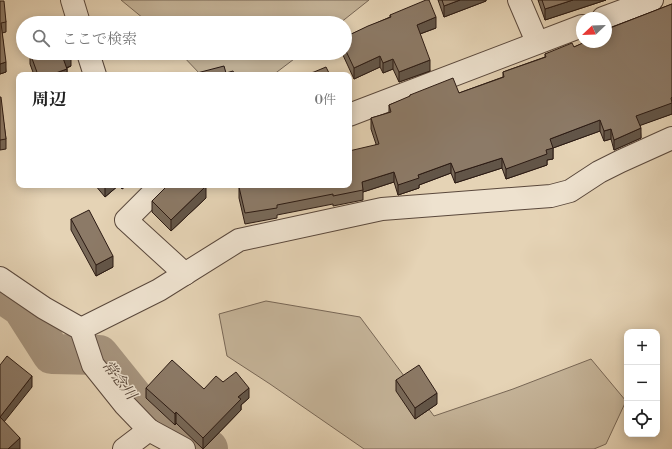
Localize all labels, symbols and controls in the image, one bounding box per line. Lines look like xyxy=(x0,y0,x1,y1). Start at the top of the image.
north arrow xyxy=(576,12,612,48)
search box xyxy=(16,16,352,60)
icon: search xyxy=(30,27,52,49)
text: ここで検索 xyxy=(62,30,137,49)
text: 周辺 xyxy=(32,89,66,111)
text: 0件 xyxy=(314,92,336,108)
map controls xyxy=(624,329,660,437)
button: + xyxy=(624,329,660,365)
water label: 常念川 xyxy=(98,356,142,405)
button: − xyxy=(624,365,660,401)
button: locate xyxy=(624,401,660,437)

